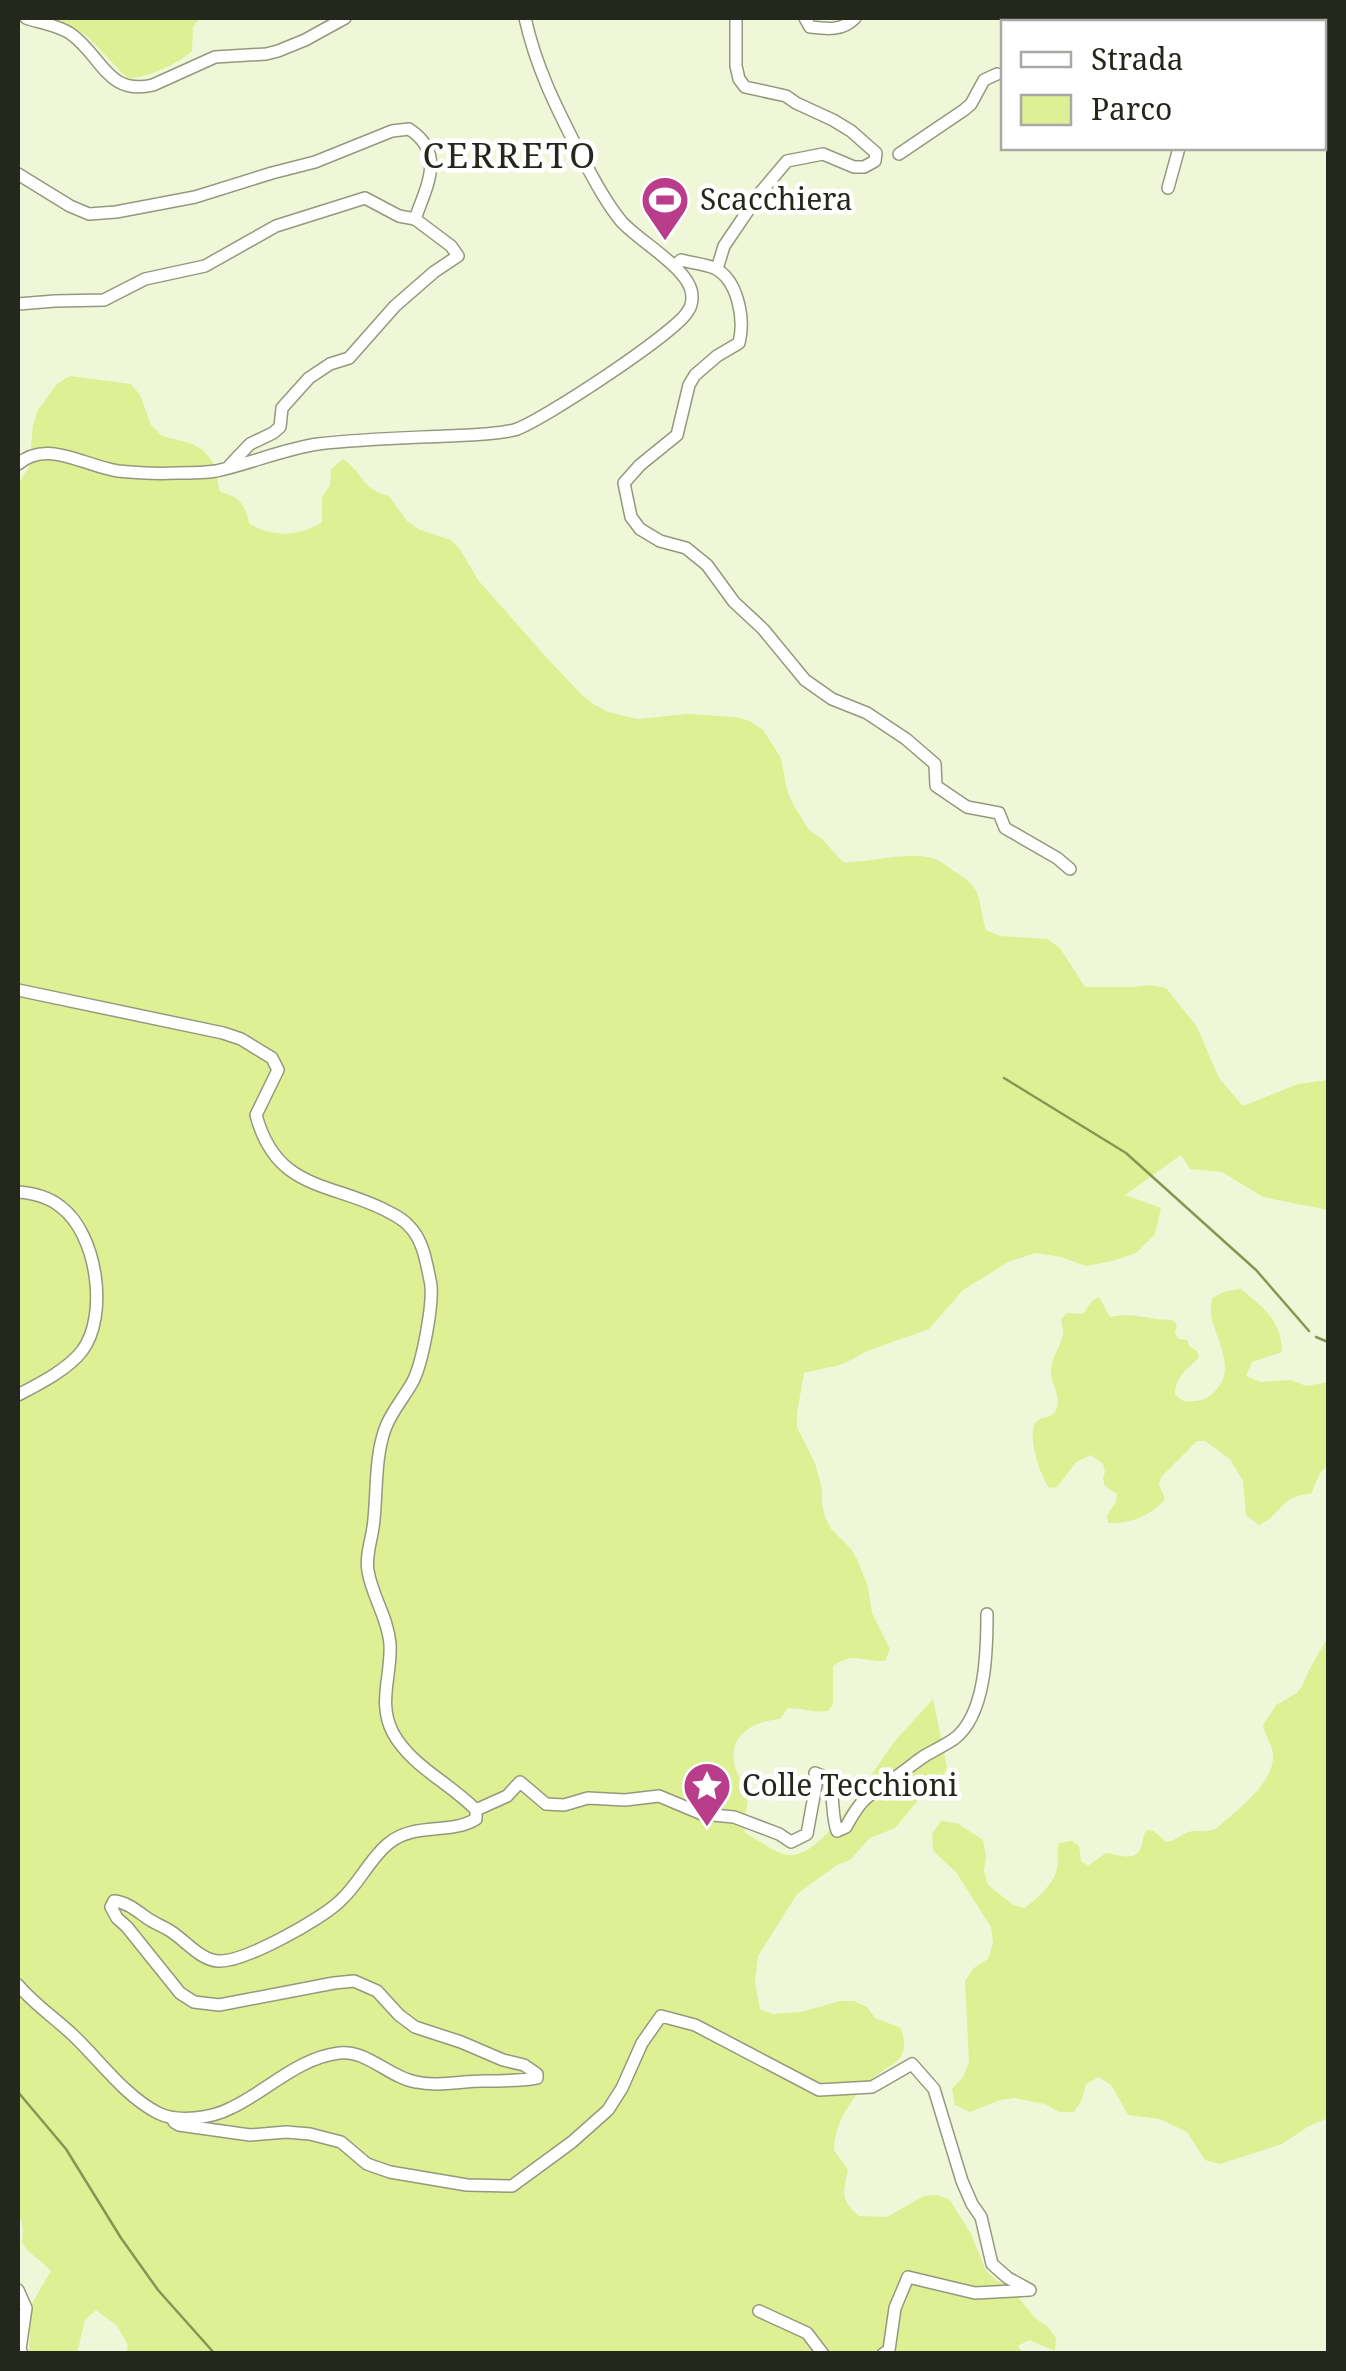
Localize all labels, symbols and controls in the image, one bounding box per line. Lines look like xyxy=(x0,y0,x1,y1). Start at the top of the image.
legend xyxy=(1001,20,1326,150)
text: Strada xyxy=(1091,38,1184,79)
text: Parco xyxy=(1091,88,1172,129)
district label: CERRETO xyxy=(422,131,598,178)
sports icon: Scacchiera xyxy=(639,174,691,242)
place label: Scacchiera xyxy=(700,178,853,219)
place icon: Colle Tecchioni xyxy=(681,1760,733,1828)
place label: Colle Tecchioni xyxy=(742,1764,958,1805)

